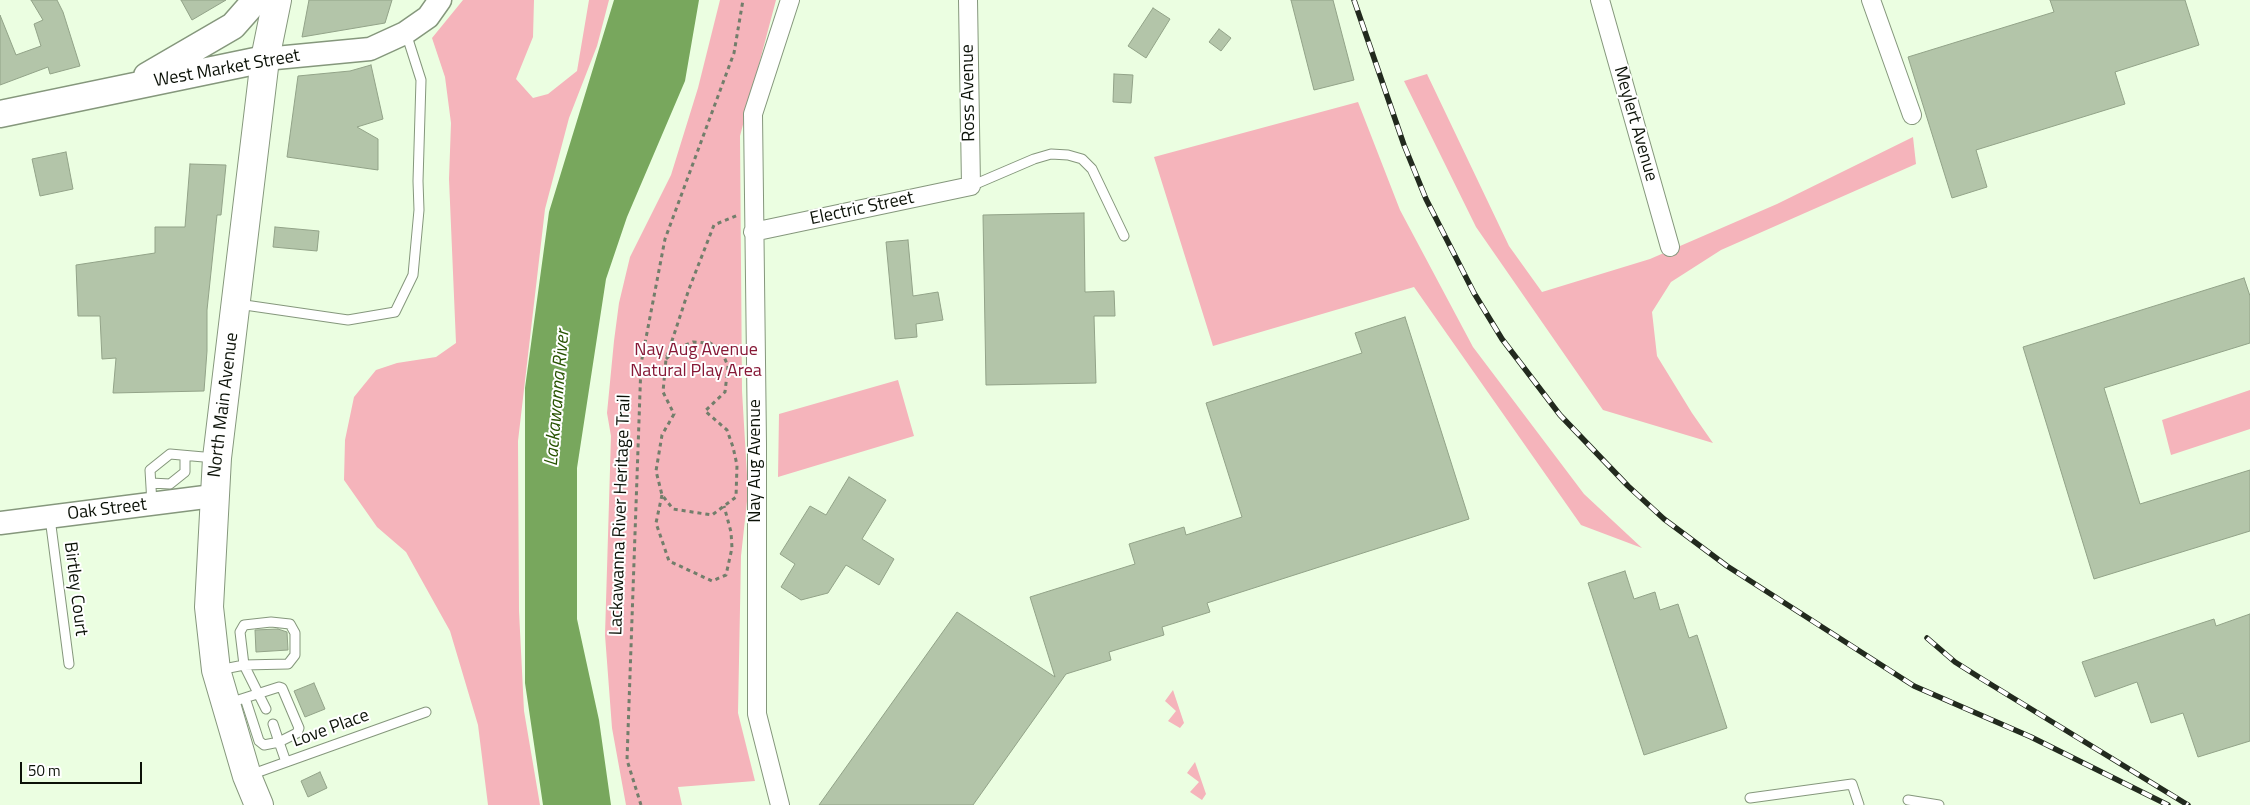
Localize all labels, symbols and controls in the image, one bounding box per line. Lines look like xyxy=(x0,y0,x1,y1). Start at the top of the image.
street label: Ross Avenue xyxy=(957,44,981,142)
street label: West Market Street xyxy=(152,46,302,92)
street label: Meylert Avenue xyxy=(1608,64,1662,184)
street label: Electric Street xyxy=(808,187,916,231)
water label: Lackawanna River xyxy=(541,329,575,467)
street label: North Main Avenue xyxy=(204,331,244,479)
park label: Nay Aug Avenue Natural Play Area xyxy=(630,340,762,382)
street label: Lackawanna River Heritage Trail xyxy=(606,394,636,636)
street label: Nay Aug Avenue xyxy=(745,399,767,523)
street label: Oak Street xyxy=(66,494,148,526)
street label: Birtley Court xyxy=(59,541,91,637)
street label: Love Place xyxy=(290,705,372,753)
scale bar xyxy=(22,752,145,784)
text: 50 m xyxy=(28,759,61,782)

